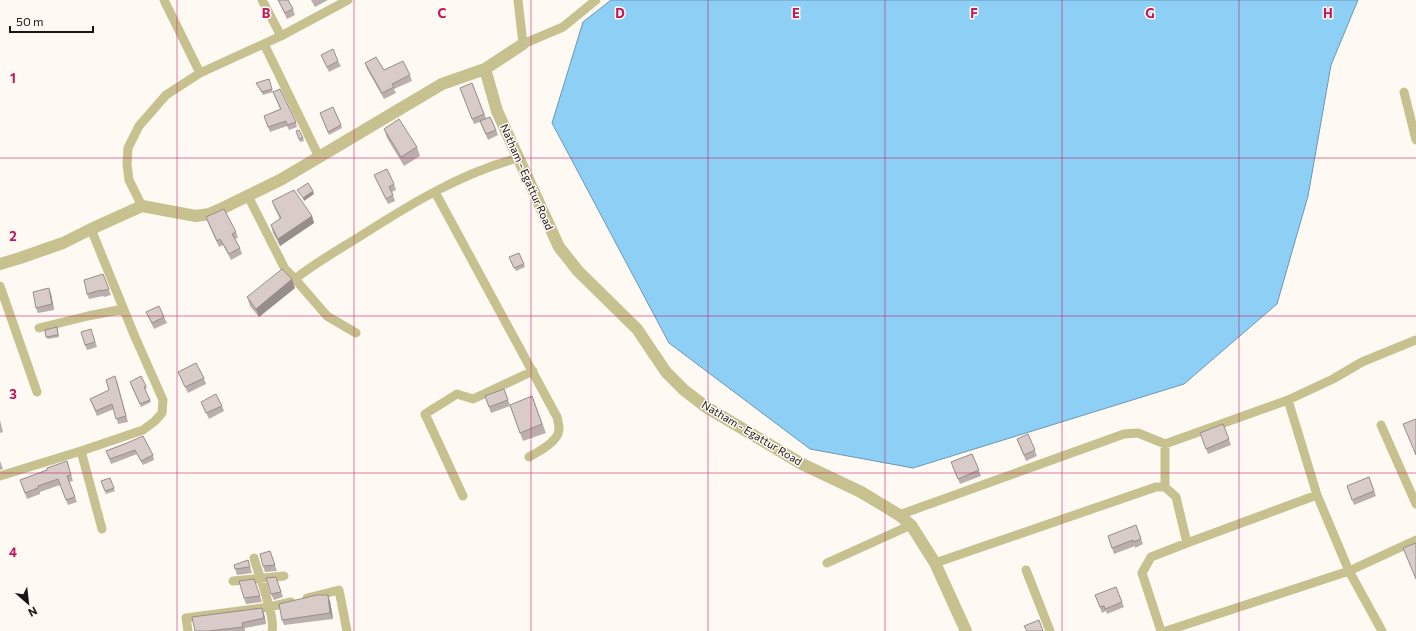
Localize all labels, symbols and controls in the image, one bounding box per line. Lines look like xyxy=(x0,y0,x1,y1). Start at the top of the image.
text: B xyxy=(262,5,271,21)
text: C xyxy=(438,5,447,21)
text: D xyxy=(615,5,625,21)
text: E xyxy=(792,5,800,21)
text: F xyxy=(970,5,978,21)
text: G xyxy=(1145,5,1155,21)
text: H xyxy=(1323,5,1333,21)
scale bar xyxy=(10,8,93,34)
text: 50 m xyxy=(16,14,44,28)
text: 1 xyxy=(10,70,16,86)
street label: Natham - Egattur Road xyxy=(498,122,557,232)
text: 2 xyxy=(9,228,17,244)
text: 3 xyxy=(9,386,17,402)
street label: Natham - Egattur Road xyxy=(700,397,805,468)
text: 4 xyxy=(9,544,17,560)
north arrow xyxy=(8,583,48,623)
text: N xyxy=(26,605,40,620)

